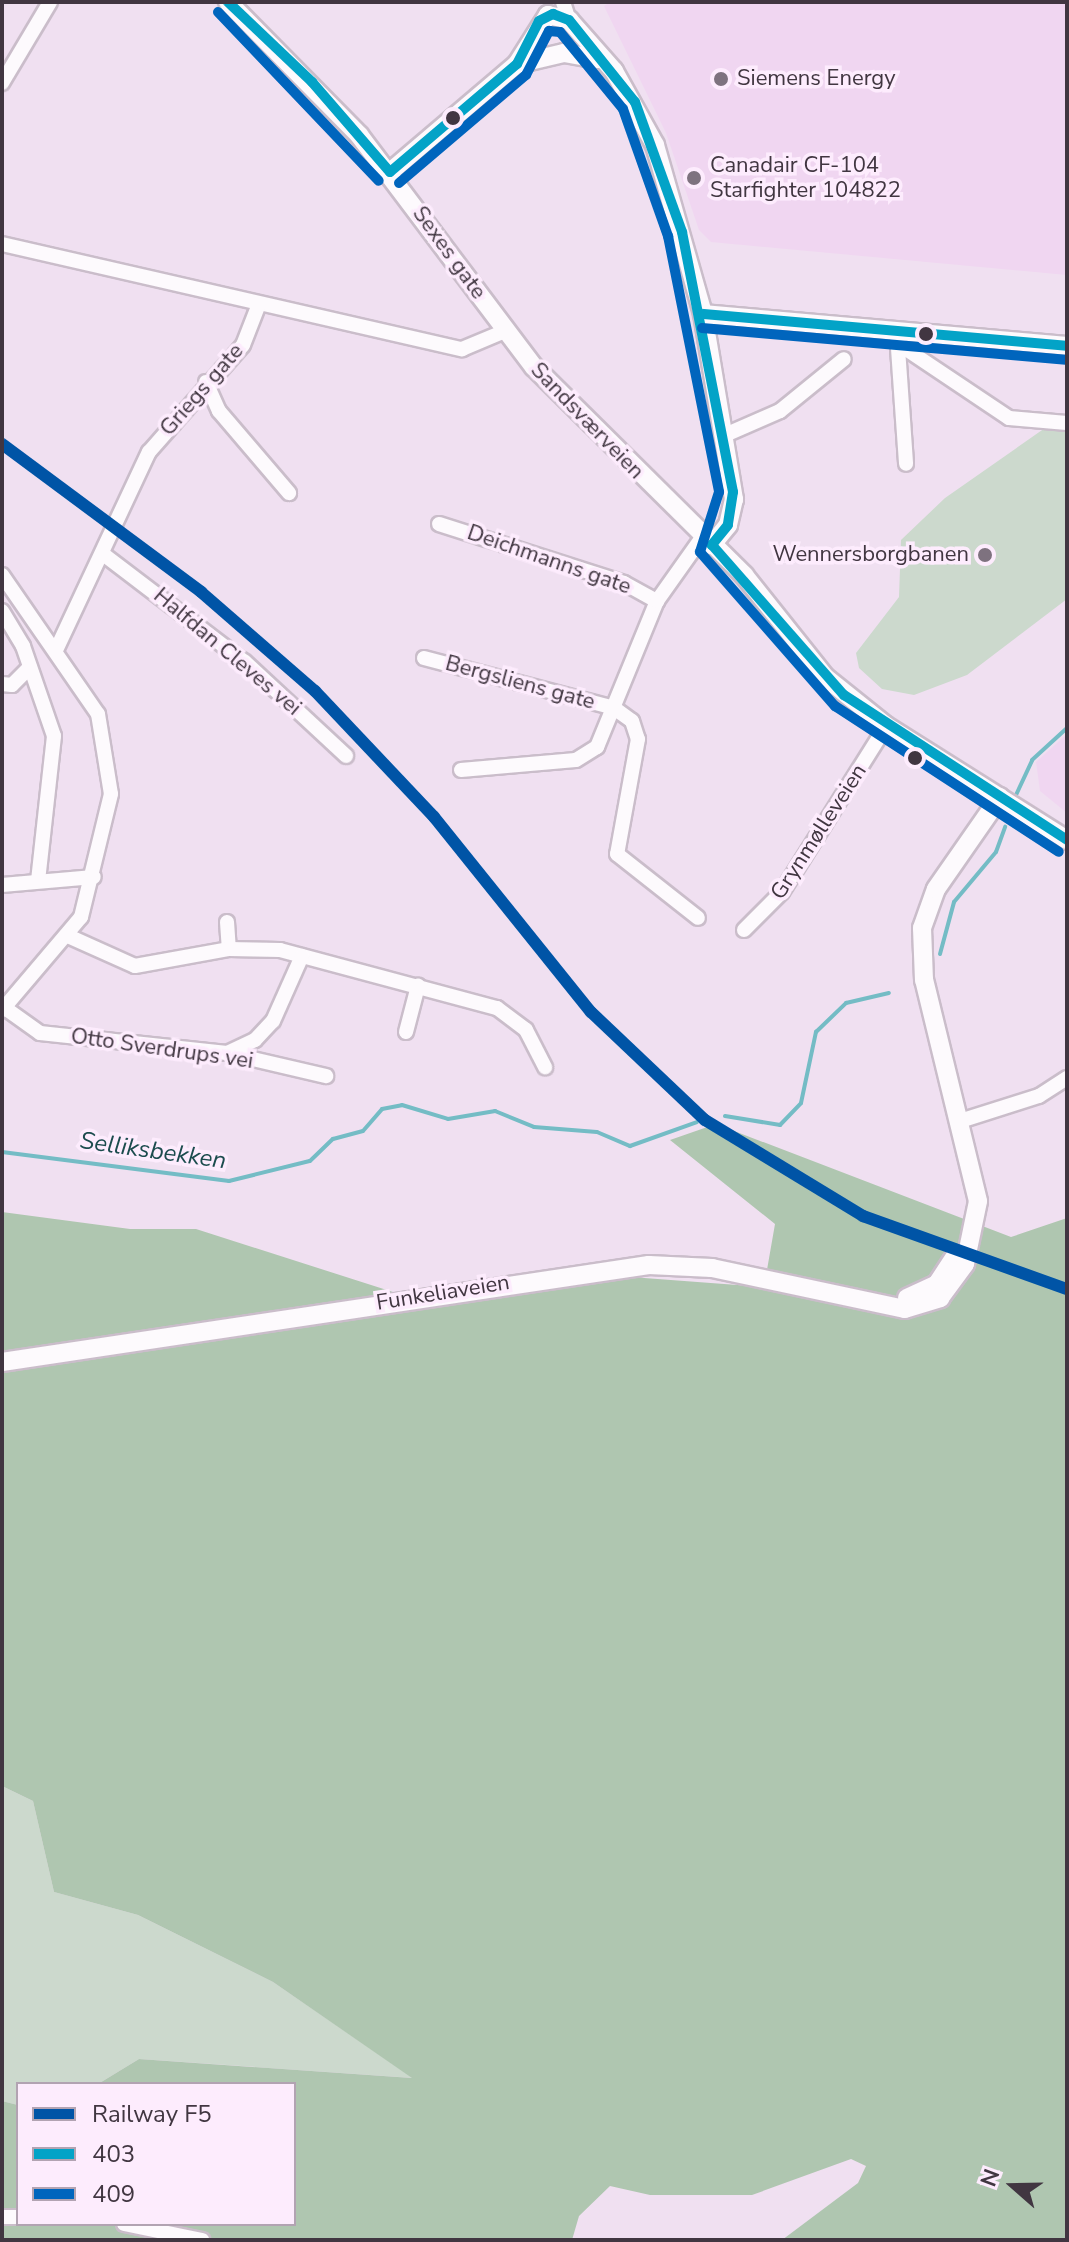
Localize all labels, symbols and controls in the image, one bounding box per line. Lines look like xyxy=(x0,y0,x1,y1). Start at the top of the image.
place label: Siemens Energy xyxy=(737,66,896,92)
marker: Siemens Energy xyxy=(712,70,730,88)
unlabelled marker xyxy=(445,110,461,126)
place label: Canadair CF-104 Starfighter 104822 xyxy=(710,152,901,204)
marker: Canadair CF-104 Starfighter 104822 xyxy=(685,169,703,187)
street label: Sexes gate xyxy=(407,201,491,305)
unlabelled marker xyxy=(918,326,934,342)
street label: Griegs gate xyxy=(155,338,249,442)
street label: Sandsværveien xyxy=(525,357,649,485)
street label: Deichmanns gate xyxy=(464,520,634,600)
place label: Wennersborgbanen xyxy=(772,542,969,568)
marker: Wennersborgbanen xyxy=(976,546,994,564)
street label: Halfdan Cleves vei xyxy=(148,583,306,721)
street label: Bergsliens gate xyxy=(442,650,598,716)
unlabelled marker xyxy=(907,750,923,766)
street label: Grynmølleveien xyxy=(765,759,873,905)
street label: Otto Sverdrups vei xyxy=(69,1023,255,1075)
water label: Selliksbekken xyxy=(78,1126,228,1176)
street label: Funkeliaveien xyxy=(375,1269,511,1317)
legend xyxy=(16,2082,296,2226)
text: Railway F5 xyxy=(92,2098,212,2130)
text: 403 xyxy=(92,2138,135,2170)
north arrow xyxy=(973,2146,1053,2226)
text: N xyxy=(974,2165,1007,2191)
text: 409 xyxy=(92,2178,135,2210)

